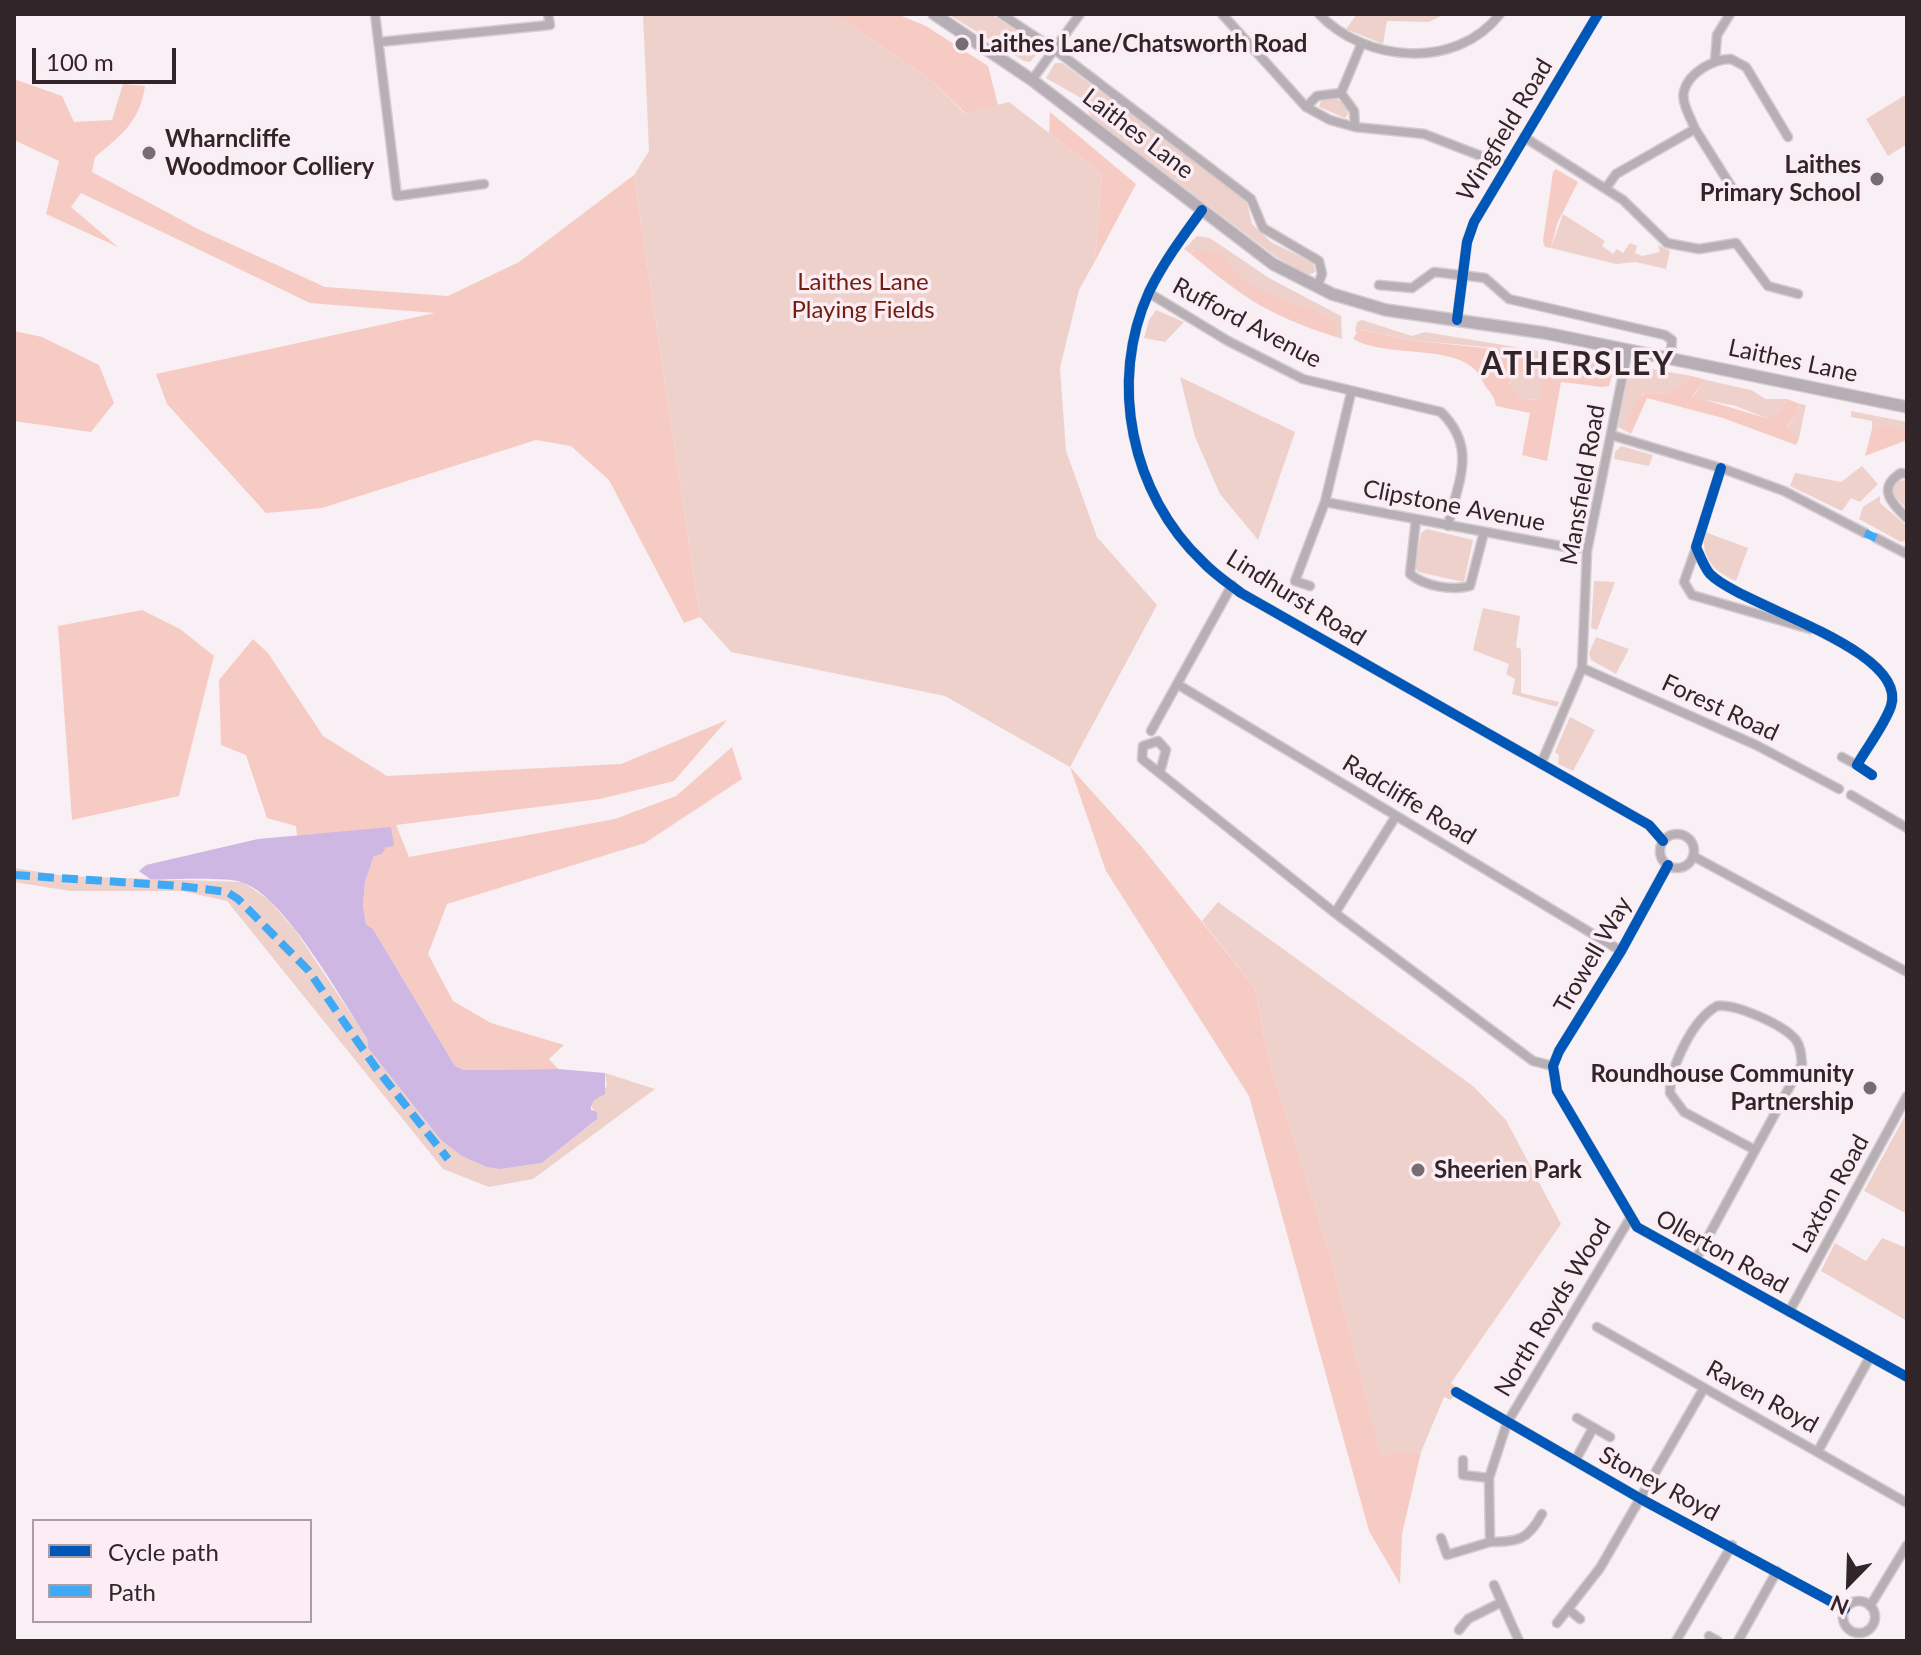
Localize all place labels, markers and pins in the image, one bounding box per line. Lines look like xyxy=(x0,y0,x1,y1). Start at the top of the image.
place label: Laithes Lane/Chatsworth Road xyxy=(978,30,1307,58)
marker: Laithes Lane/Chatsworth Road xyxy=(953,35,971,53)
place label: Wharncliffe Woodmoor Colliery xyxy=(165,125,374,181)
marker: Wharncliffe Woodmoor Colliery xyxy=(140,144,158,162)
place label: Laithes Primary School xyxy=(1700,151,1861,207)
marker: Laithes Primary School xyxy=(1868,170,1886,188)
place label: Roundhouse Community Partnership xyxy=(1590,1060,1854,1116)
marker: Roundhouse Community Partnership xyxy=(1861,1079,1879,1097)
place label: Sheerien Park xyxy=(1434,1156,1582,1184)
marker: Sheerien Park xyxy=(1409,1161,1427,1179)

